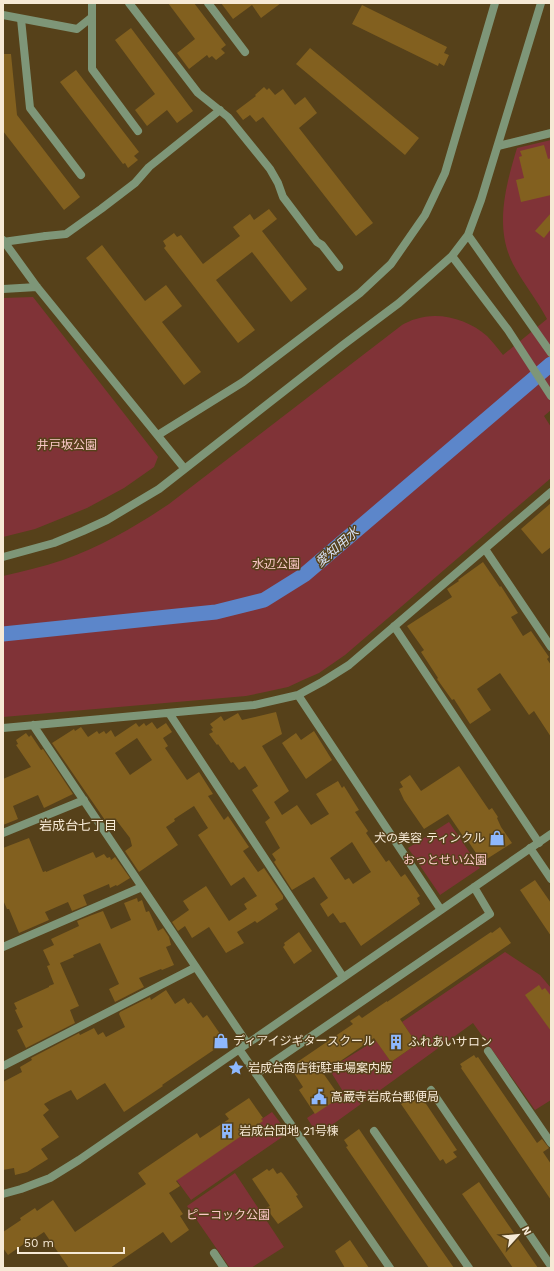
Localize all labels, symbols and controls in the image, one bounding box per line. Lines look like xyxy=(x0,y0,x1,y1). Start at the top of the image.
park label: 井戸坂公園 xyxy=(37,438,97,452)
water label: 愛知用水 xyxy=(312,523,363,570)
park label: 水辺公園 xyxy=(252,557,300,571)
district label: 岩成台七丁目 xyxy=(39,818,117,833)
shop icon: 犬の美容 ティンクル xyxy=(488,829,506,847)
place label: 犬の美容 ティンクル xyxy=(374,831,485,845)
park label: おっとせい公園 xyxy=(403,853,487,867)
shop icon: ディアイジギタースクール xyxy=(212,1032,230,1050)
building icon: ふれあいサロン xyxy=(387,1033,405,1051)
place label: ディアイジギタースクール xyxy=(233,1034,375,1048)
place label: ふれあいサロン xyxy=(408,1035,492,1049)
place icon: 岩成台商店街駐車場案内版 xyxy=(227,1059,245,1077)
place label: 岩成台商店街駐車場案内版 xyxy=(248,1061,392,1075)
public building icon: 高蔵寺岩成台郵便局 xyxy=(310,1088,328,1106)
place label: 高蔵寺岩成台郵便局 xyxy=(331,1090,439,1104)
building icon: 岩成台団地 21号棟 xyxy=(218,1122,236,1140)
place label: 岩成台団地 21号棟 xyxy=(239,1124,339,1138)
park label: ピーコック公園 xyxy=(186,1208,270,1222)
north arrow xyxy=(498,1215,538,1255)
text: N xyxy=(519,1224,534,1237)
scale bar xyxy=(18,1229,124,1255)
text: 50 m xyxy=(24,1236,54,1250)

